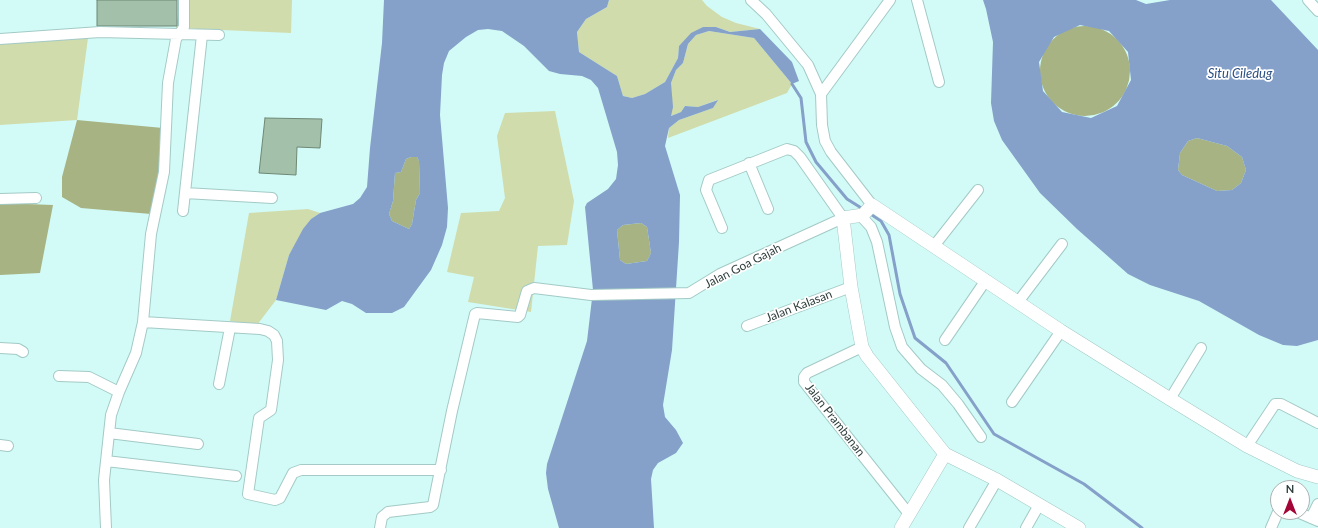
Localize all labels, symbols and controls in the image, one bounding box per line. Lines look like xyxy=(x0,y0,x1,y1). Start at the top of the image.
water label: Situ Ciledug xyxy=(1208,66,1272,82)
street label: Jalan Goa Gajah xyxy=(702,240,784,292)
street label: Jalan Kalasan xyxy=(764,287,834,325)
street label: Jalan Prambanan xyxy=(802,381,868,459)
north arrow xyxy=(1270,480,1310,520)
text: N xyxy=(1286,482,1294,495)

